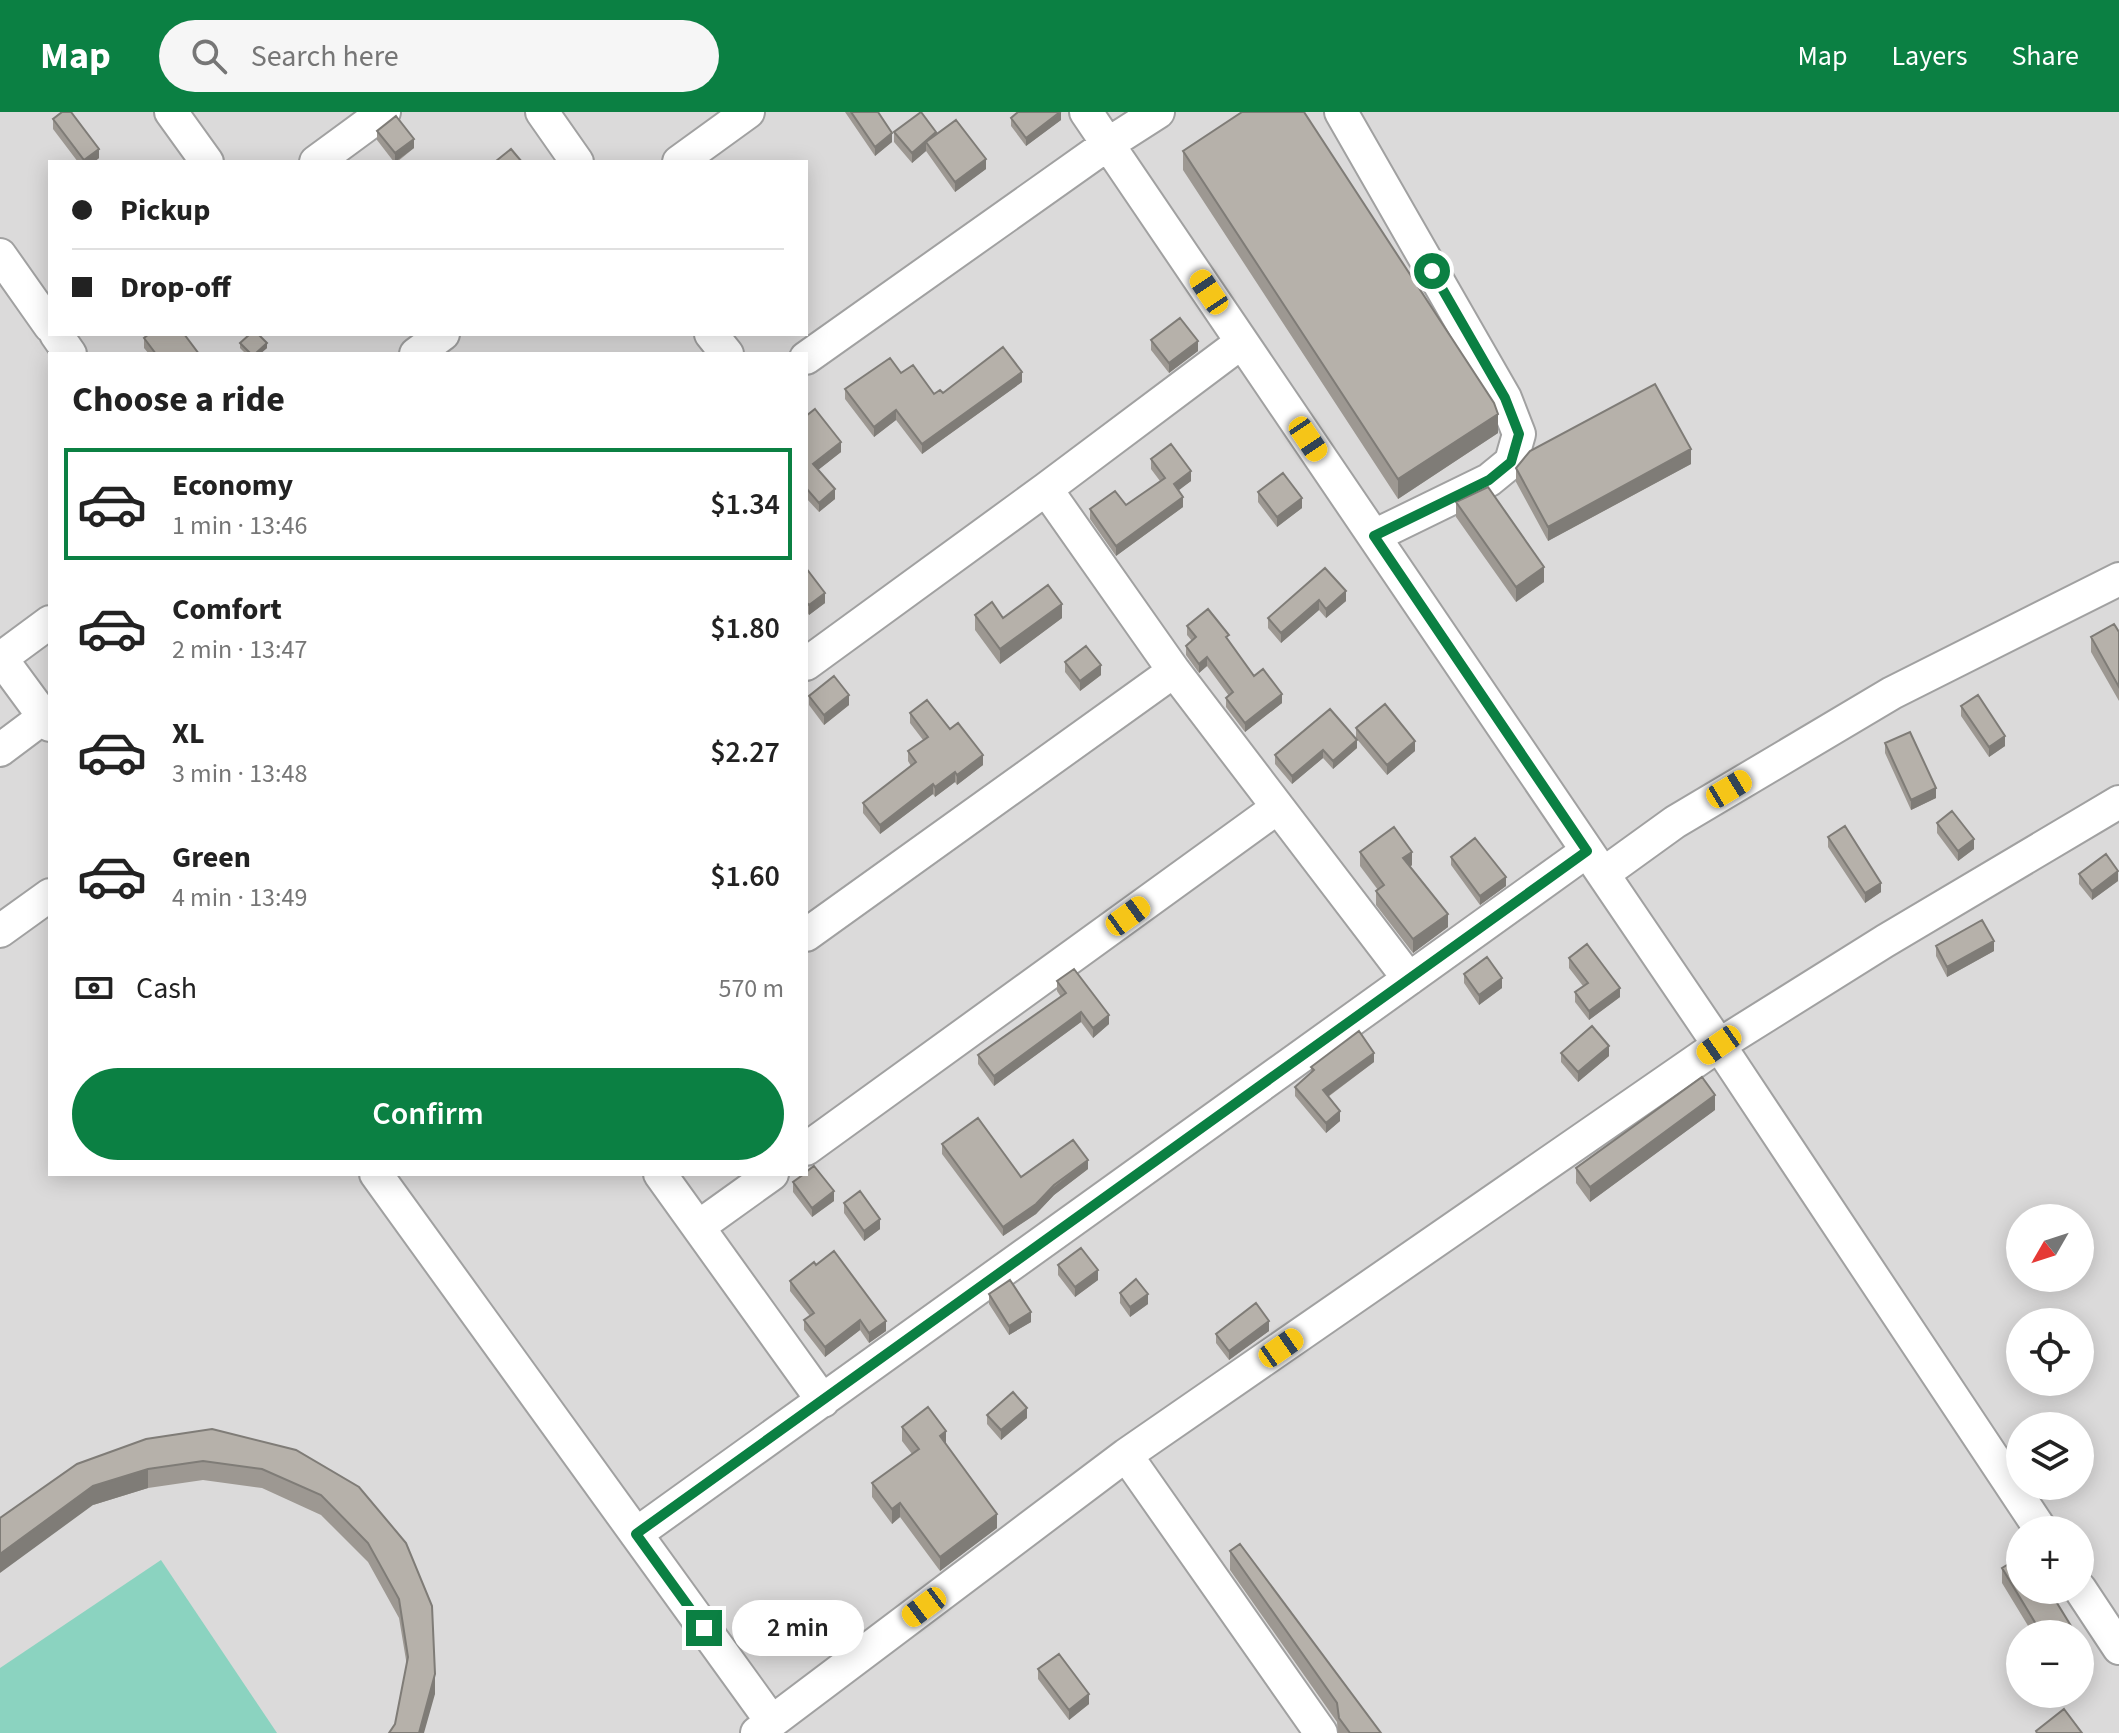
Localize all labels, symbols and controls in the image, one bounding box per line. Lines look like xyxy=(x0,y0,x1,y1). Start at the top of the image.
search box xyxy=(159,20,719,92)
text: Map xyxy=(40,29,111,83)
icon: search xyxy=(187,34,231,78)
text: Search here xyxy=(251,35,399,78)
text: Map xyxy=(1797,36,1847,76)
text: Layers xyxy=(1891,36,1967,76)
text: Share xyxy=(2011,36,2079,76)
text: Pickup xyxy=(120,189,210,232)
route start xyxy=(1414,253,1450,289)
car xyxy=(1186,265,1232,319)
text: Drop-off xyxy=(120,266,231,309)
text: Choose a ride xyxy=(72,374,285,425)
car xyxy=(1285,412,1331,466)
text: Economy xyxy=(172,464,293,507)
icon: car xyxy=(76,468,148,540)
text: $1.34 xyxy=(710,483,780,526)
text: 1 min · 13:46 xyxy=(172,507,307,544)
text: Comfort xyxy=(172,588,282,631)
icon: car xyxy=(76,592,148,664)
text: $1.80 xyxy=(710,607,780,650)
text: 2 min · 13:47 xyxy=(172,631,307,668)
text: XL xyxy=(172,712,205,755)
icon: car xyxy=(76,716,148,788)
text: $2.27 xyxy=(710,731,780,774)
text: 3 min · 13:48 xyxy=(172,755,307,792)
car xyxy=(1702,766,1756,812)
text: Green xyxy=(172,836,251,879)
icon: car xyxy=(76,840,148,912)
text: $1.60 xyxy=(710,855,780,898)
text: 4 min · 13:49 xyxy=(172,879,307,916)
car xyxy=(1102,892,1154,940)
icon: cash xyxy=(72,966,116,1010)
text: Cash xyxy=(136,967,197,1010)
text: 570 m xyxy=(718,970,784,1007)
car xyxy=(1692,1021,1746,1069)
button: Confirm xyxy=(72,1068,784,1160)
north arrow xyxy=(2006,1204,2094,1292)
map controls xyxy=(2006,1204,2094,1708)
button: locate xyxy=(2006,1308,2094,1396)
car xyxy=(1254,1324,1308,1372)
button: layers xyxy=(2006,1412,2094,1500)
button: + xyxy=(2006,1516,2094,1604)
car xyxy=(898,1583,950,1631)
callout: 2 min xyxy=(732,1600,864,1656)
text: 2 min xyxy=(767,1609,829,1646)
route end xyxy=(686,1610,722,1646)
button: − xyxy=(2006,1620,2094,1708)

